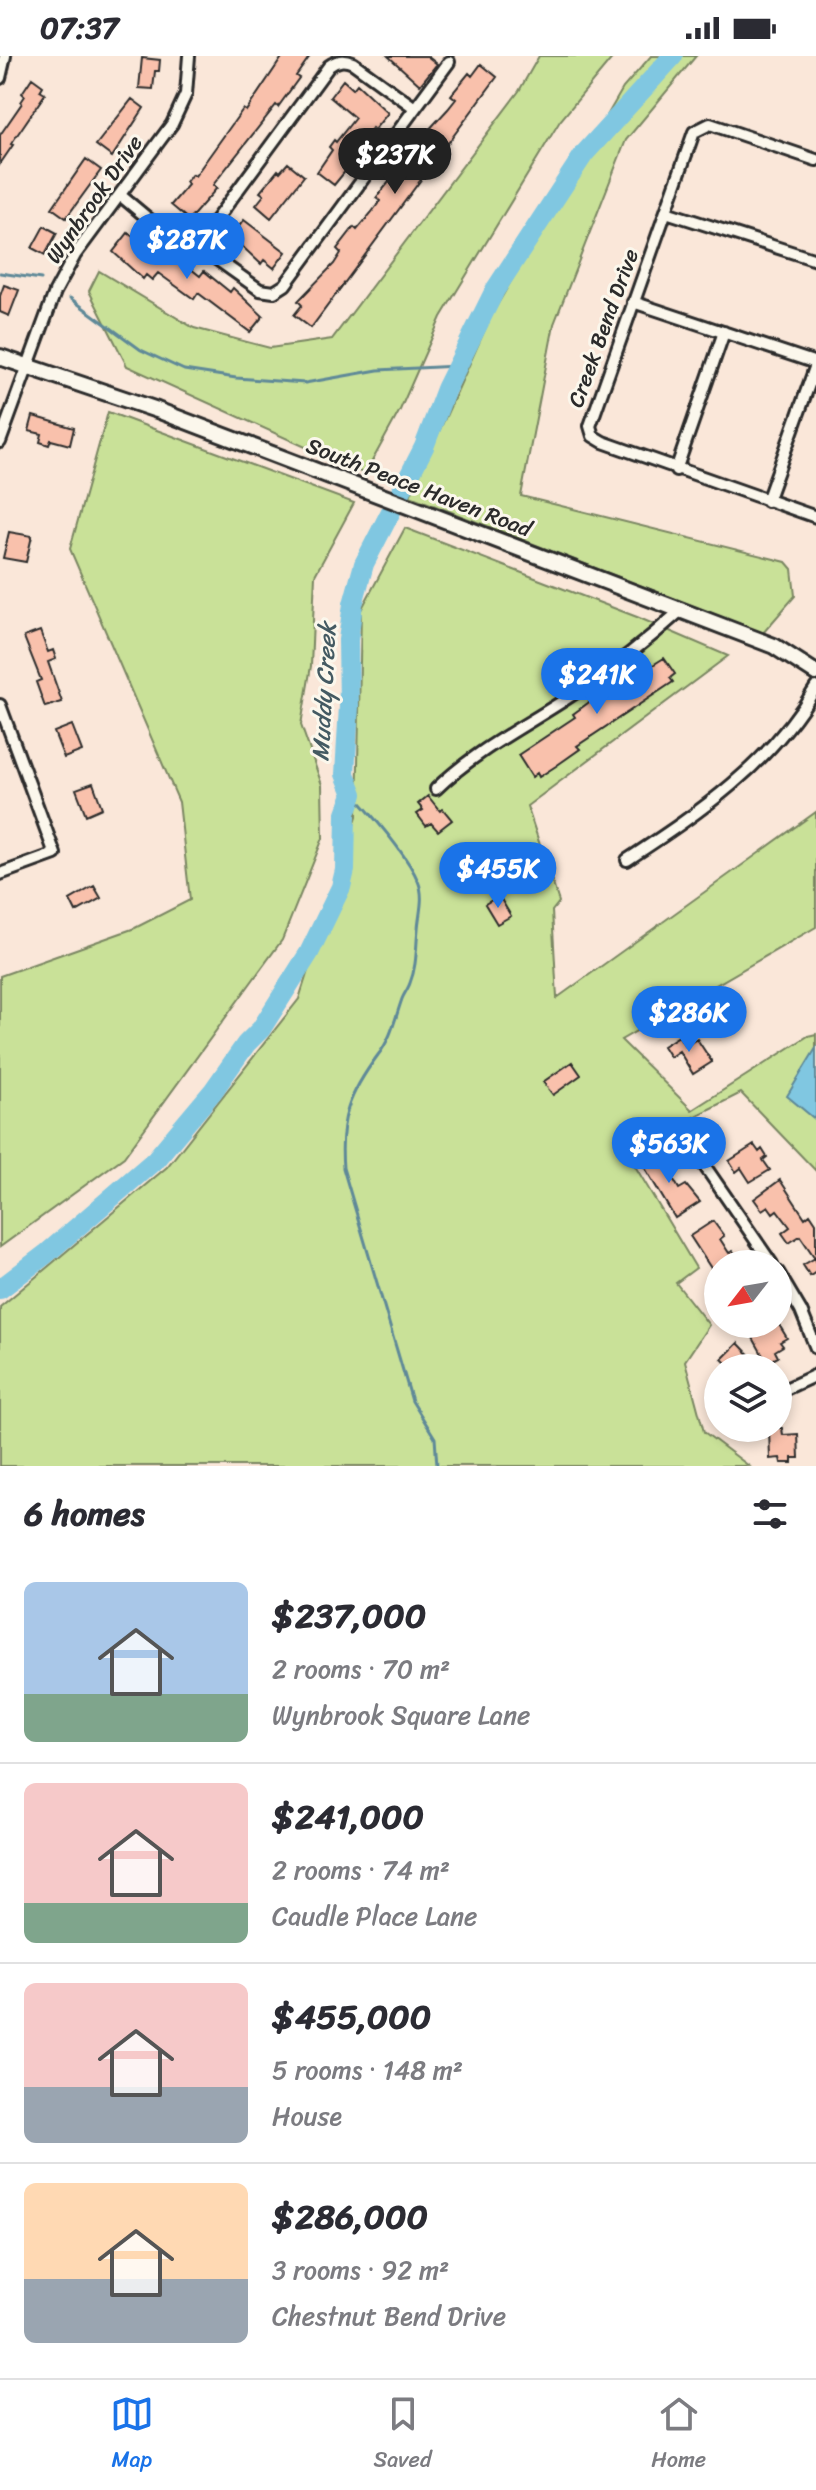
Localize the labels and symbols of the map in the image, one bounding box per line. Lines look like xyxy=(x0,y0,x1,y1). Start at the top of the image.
street label: Wynbrook Drive xyxy=(35,126,153,272)
pin: $237K xyxy=(339,128,451,196)
pin: $287K xyxy=(131,213,243,281)
street label: Creek Bend Drive xyxy=(556,243,650,413)
street label: South Peace Haven Road xyxy=(300,426,539,549)
water label: Muddy Creek xyxy=(299,618,349,762)
pin: $241K xyxy=(541,648,653,716)
pin: $455K xyxy=(442,842,554,910)
pin: $286K xyxy=(633,986,745,1054)
pin: $563K xyxy=(613,1117,725,1185)
north arrow xyxy=(704,1250,792,1338)

